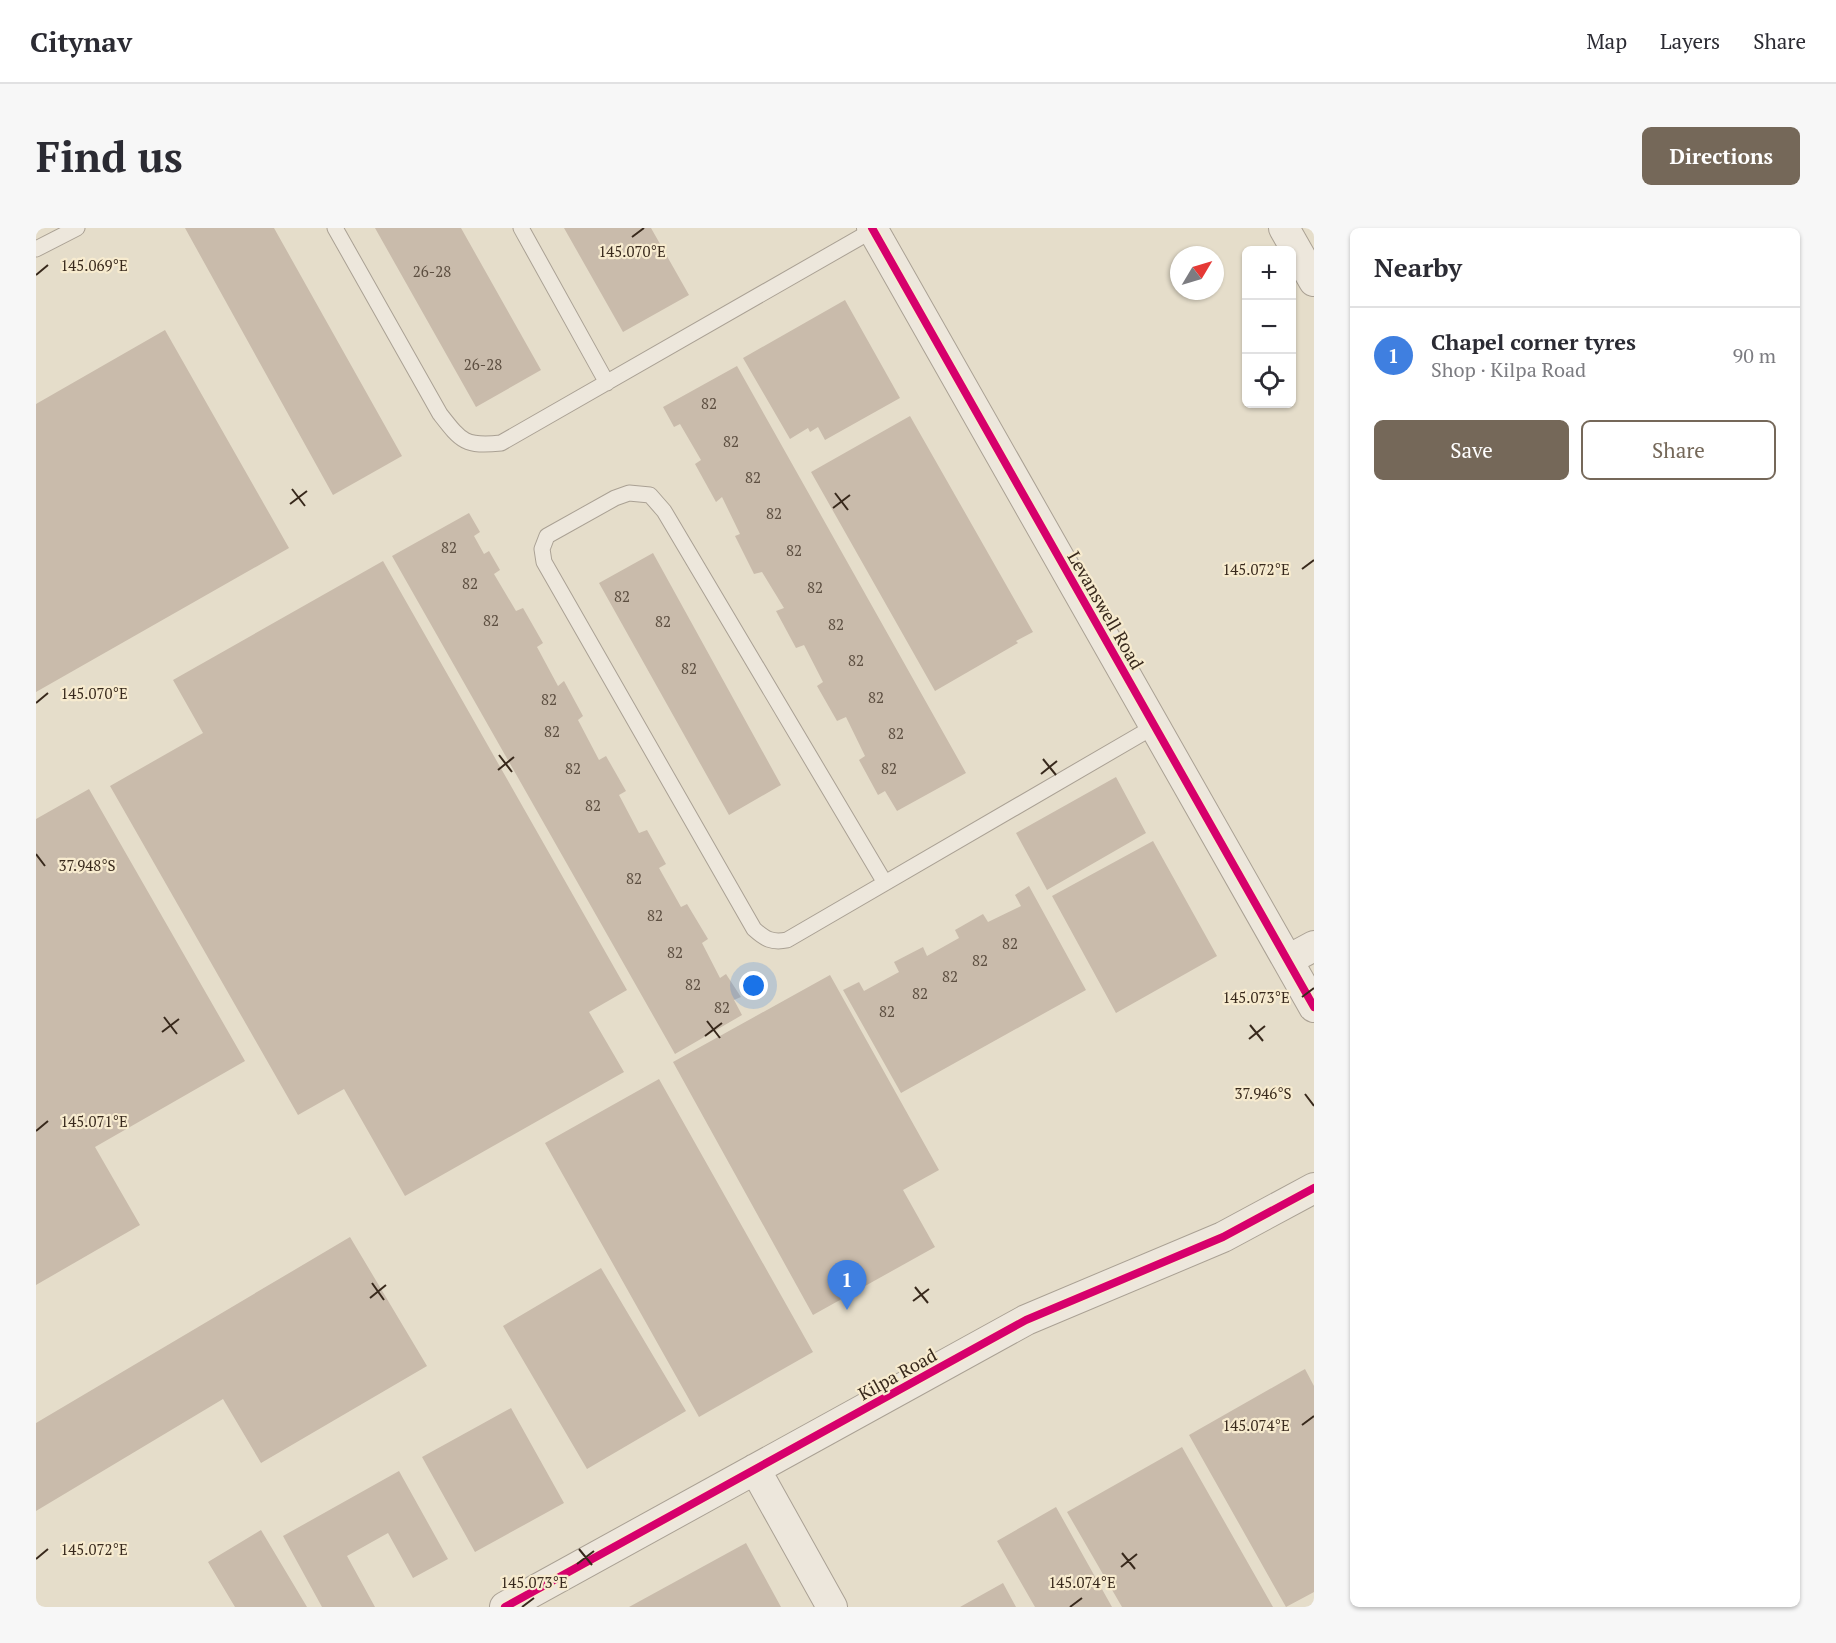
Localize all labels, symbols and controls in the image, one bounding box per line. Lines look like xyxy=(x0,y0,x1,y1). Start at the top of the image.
text: Citynav xyxy=(30,23,132,60)
text: Map xyxy=(1586,27,1627,55)
text: Layers xyxy=(1660,27,1720,55)
text: Share xyxy=(1753,27,1806,55)
button: Directions xyxy=(1642,127,1800,185)
text: Find us xyxy=(36,128,183,184)
text: 145.070°E xyxy=(598,241,666,261)
north arrow xyxy=(1170,246,1224,300)
map controls xyxy=(1242,246,1296,408)
button: + xyxy=(1242,246,1296,300)
text: Nearby xyxy=(1374,250,1462,284)
text: 145.069°E xyxy=(60,255,128,275)
house number: 26-28 xyxy=(413,261,451,281)
button: − xyxy=(1242,300,1296,354)
text: Chapel corner tyres xyxy=(1431,327,1636,356)
text: 1 xyxy=(1388,342,1399,369)
text: 90 m xyxy=(1733,342,1776,369)
house number: 26-28 xyxy=(464,354,502,374)
button: locate xyxy=(1242,354,1296,408)
text: Shop · Kilpa Road xyxy=(1431,356,1586,383)
house number: 82 xyxy=(701,393,717,413)
button: Save xyxy=(1374,420,1569,480)
button: Share xyxy=(1581,420,1776,480)
house number: 82 xyxy=(723,431,739,451)
house number: 82 xyxy=(745,467,761,487)
house number: 82 xyxy=(766,503,782,523)
house number: 82 xyxy=(441,537,457,557)
house number: 82 xyxy=(786,540,802,560)
street label: Levanswell Road xyxy=(1062,547,1150,673)
text: 145.072°E xyxy=(1222,559,1290,579)
house number: 82 xyxy=(462,573,478,593)
house number: 82 xyxy=(807,577,823,597)
house number: 82 xyxy=(614,586,630,606)
house number: 82 xyxy=(483,610,499,630)
house number: 82 xyxy=(655,611,671,631)
house number: 82 xyxy=(828,614,844,634)
house number: 82 xyxy=(848,650,864,670)
house number: 82 xyxy=(681,658,697,678)
text: 145.070°E xyxy=(60,683,128,703)
house number: 82 xyxy=(868,687,884,707)
house number: 82 xyxy=(541,689,557,709)
house number: 82 xyxy=(544,721,560,741)
house number: 82 xyxy=(888,723,904,743)
house number: 82 xyxy=(565,758,581,778)
house number: 82 xyxy=(881,758,897,778)
house number: 82 xyxy=(585,795,601,815)
text: 37.948°S xyxy=(58,855,116,875)
house number: 82 xyxy=(626,868,642,888)
house number: 82 xyxy=(647,905,663,925)
house number: 82 xyxy=(1002,933,1018,953)
house number: 82 xyxy=(667,942,683,962)
house number: 82 xyxy=(972,950,988,970)
house number: 82 xyxy=(942,966,958,986)
your location xyxy=(739,971,768,1000)
house number: 82 xyxy=(685,974,701,994)
house number: 82 xyxy=(912,983,928,1003)
text: 145.073°E xyxy=(1222,987,1290,1007)
house number: 82 xyxy=(714,997,730,1017)
house number: 82 xyxy=(879,1001,895,1021)
text: 37.946°S xyxy=(1234,1083,1292,1103)
text: 145.071°E xyxy=(60,1111,128,1131)
pin: 1 xyxy=(828,1260,866,1310)
street label: Kilpa Road xyxy=(853,1343,941,1405)
text: 145.074°E xyxy=(1222,1415,1290,1435)
text: 145.072°E xyxy=(60,1539,128,1559)
text: 145.073°E xyxy=(500,1572,568,1592)
text: 145.074°E xyxy=(1048,1572,1116,1592)

